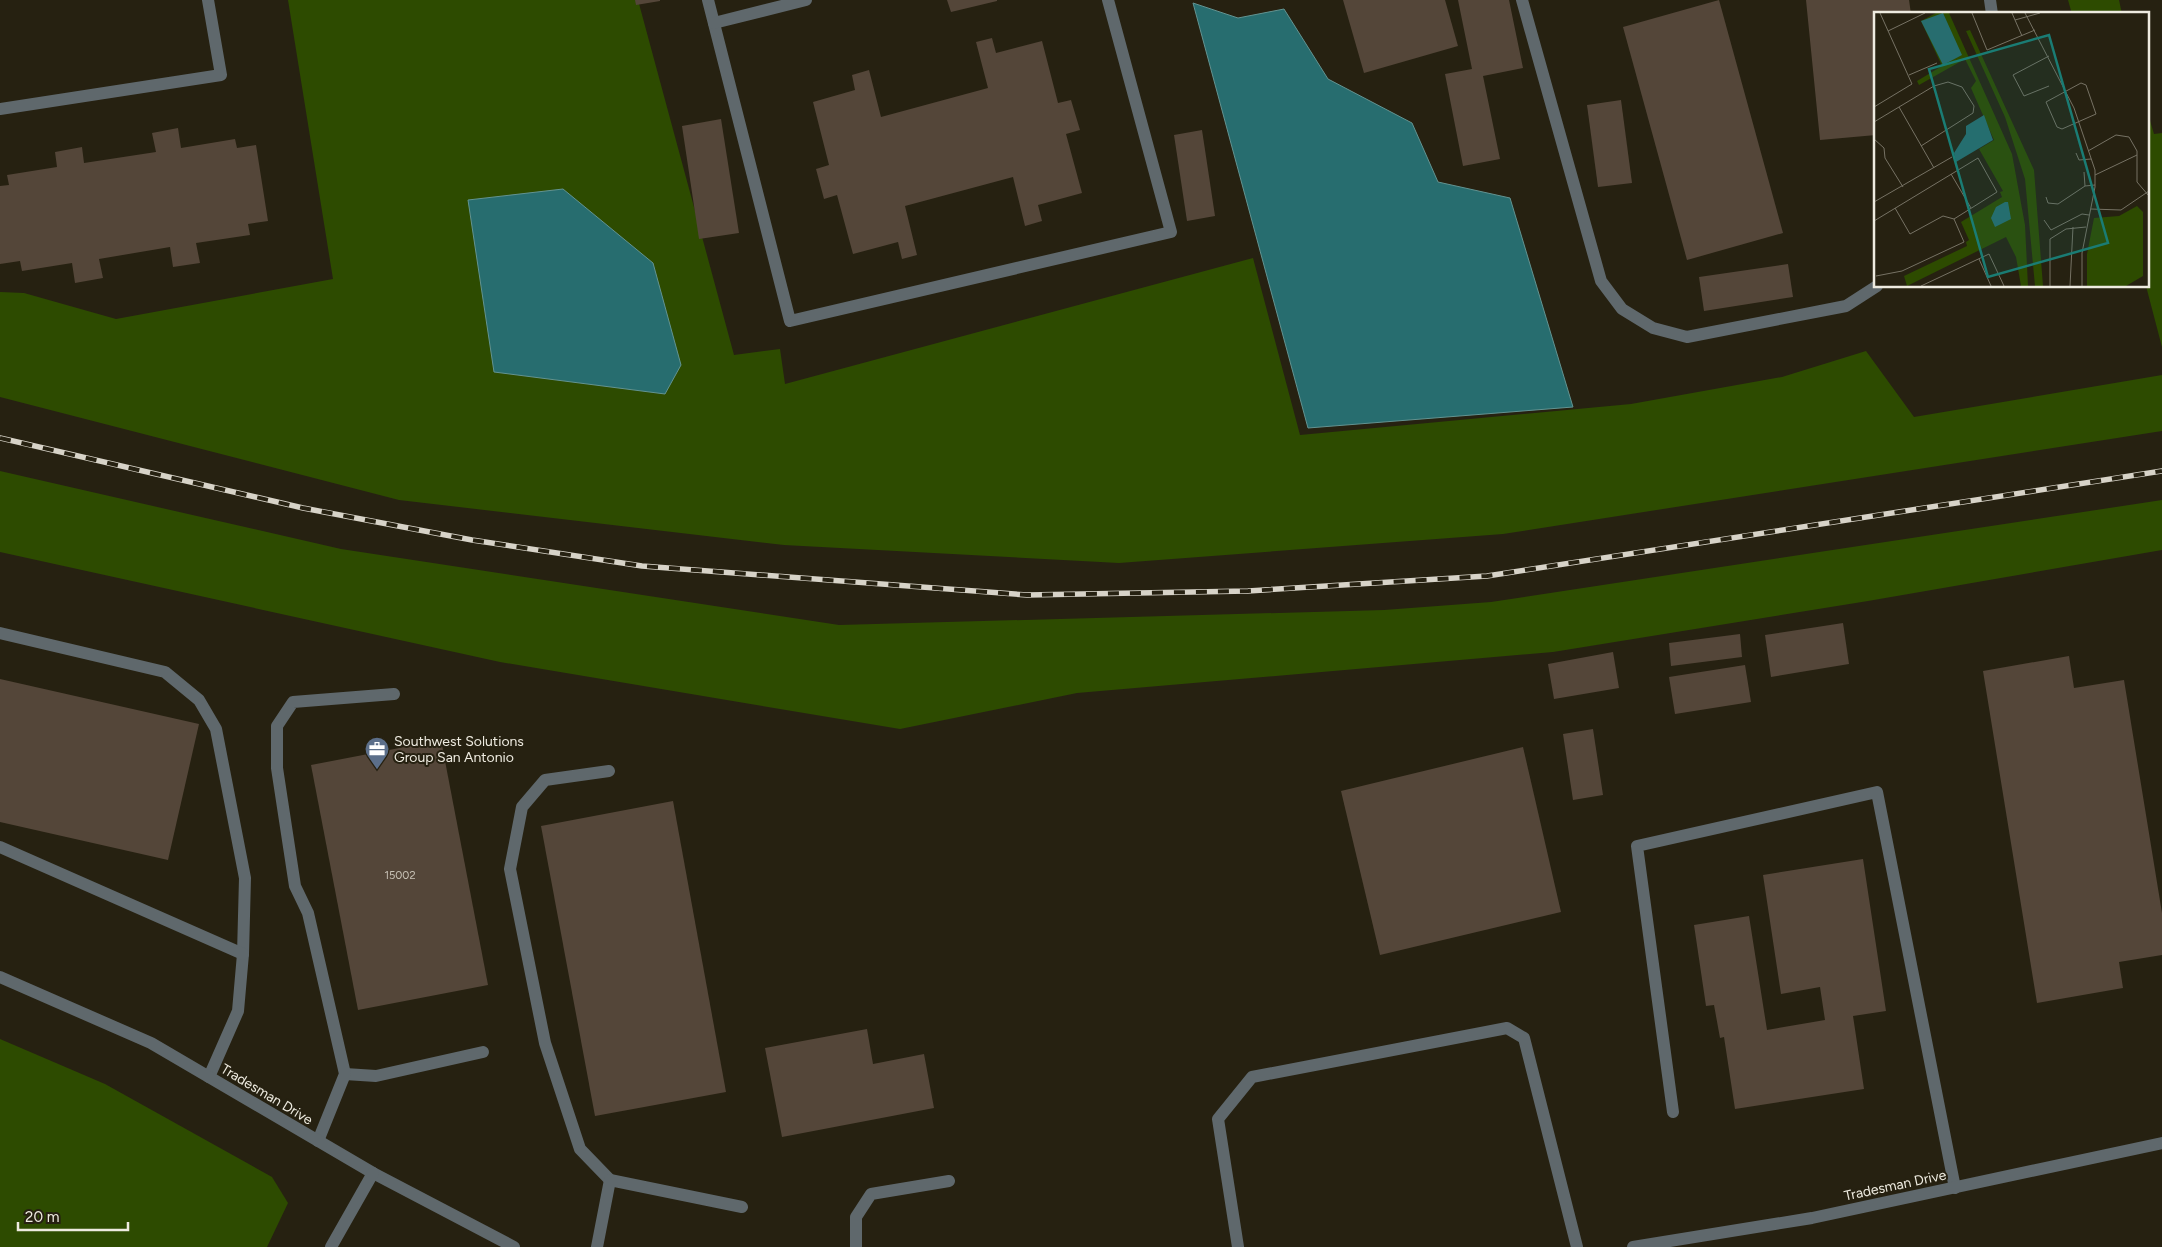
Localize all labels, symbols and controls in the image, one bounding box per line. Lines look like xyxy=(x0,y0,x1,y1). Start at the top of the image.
inset map xyxy=(1874,12,2150,288)
place label: Southwest Solutions Group San Antonio xyxy=(394,733,524,766)
office icon: Southwest Solutions Group San Antonio xyxy=(364,736,390,770)
house number: 15002 xyxy=(384,869,416,882)
street label: Tradesman Drive xyxy=(218,1060,316,1129)
street label: Tradesman Drive xyxy=(1842,1166,1948,1205)
scale bar xyxy=(18,1200,128,1232)
text: 20 m xyxy=(25,1208,59,1226)

